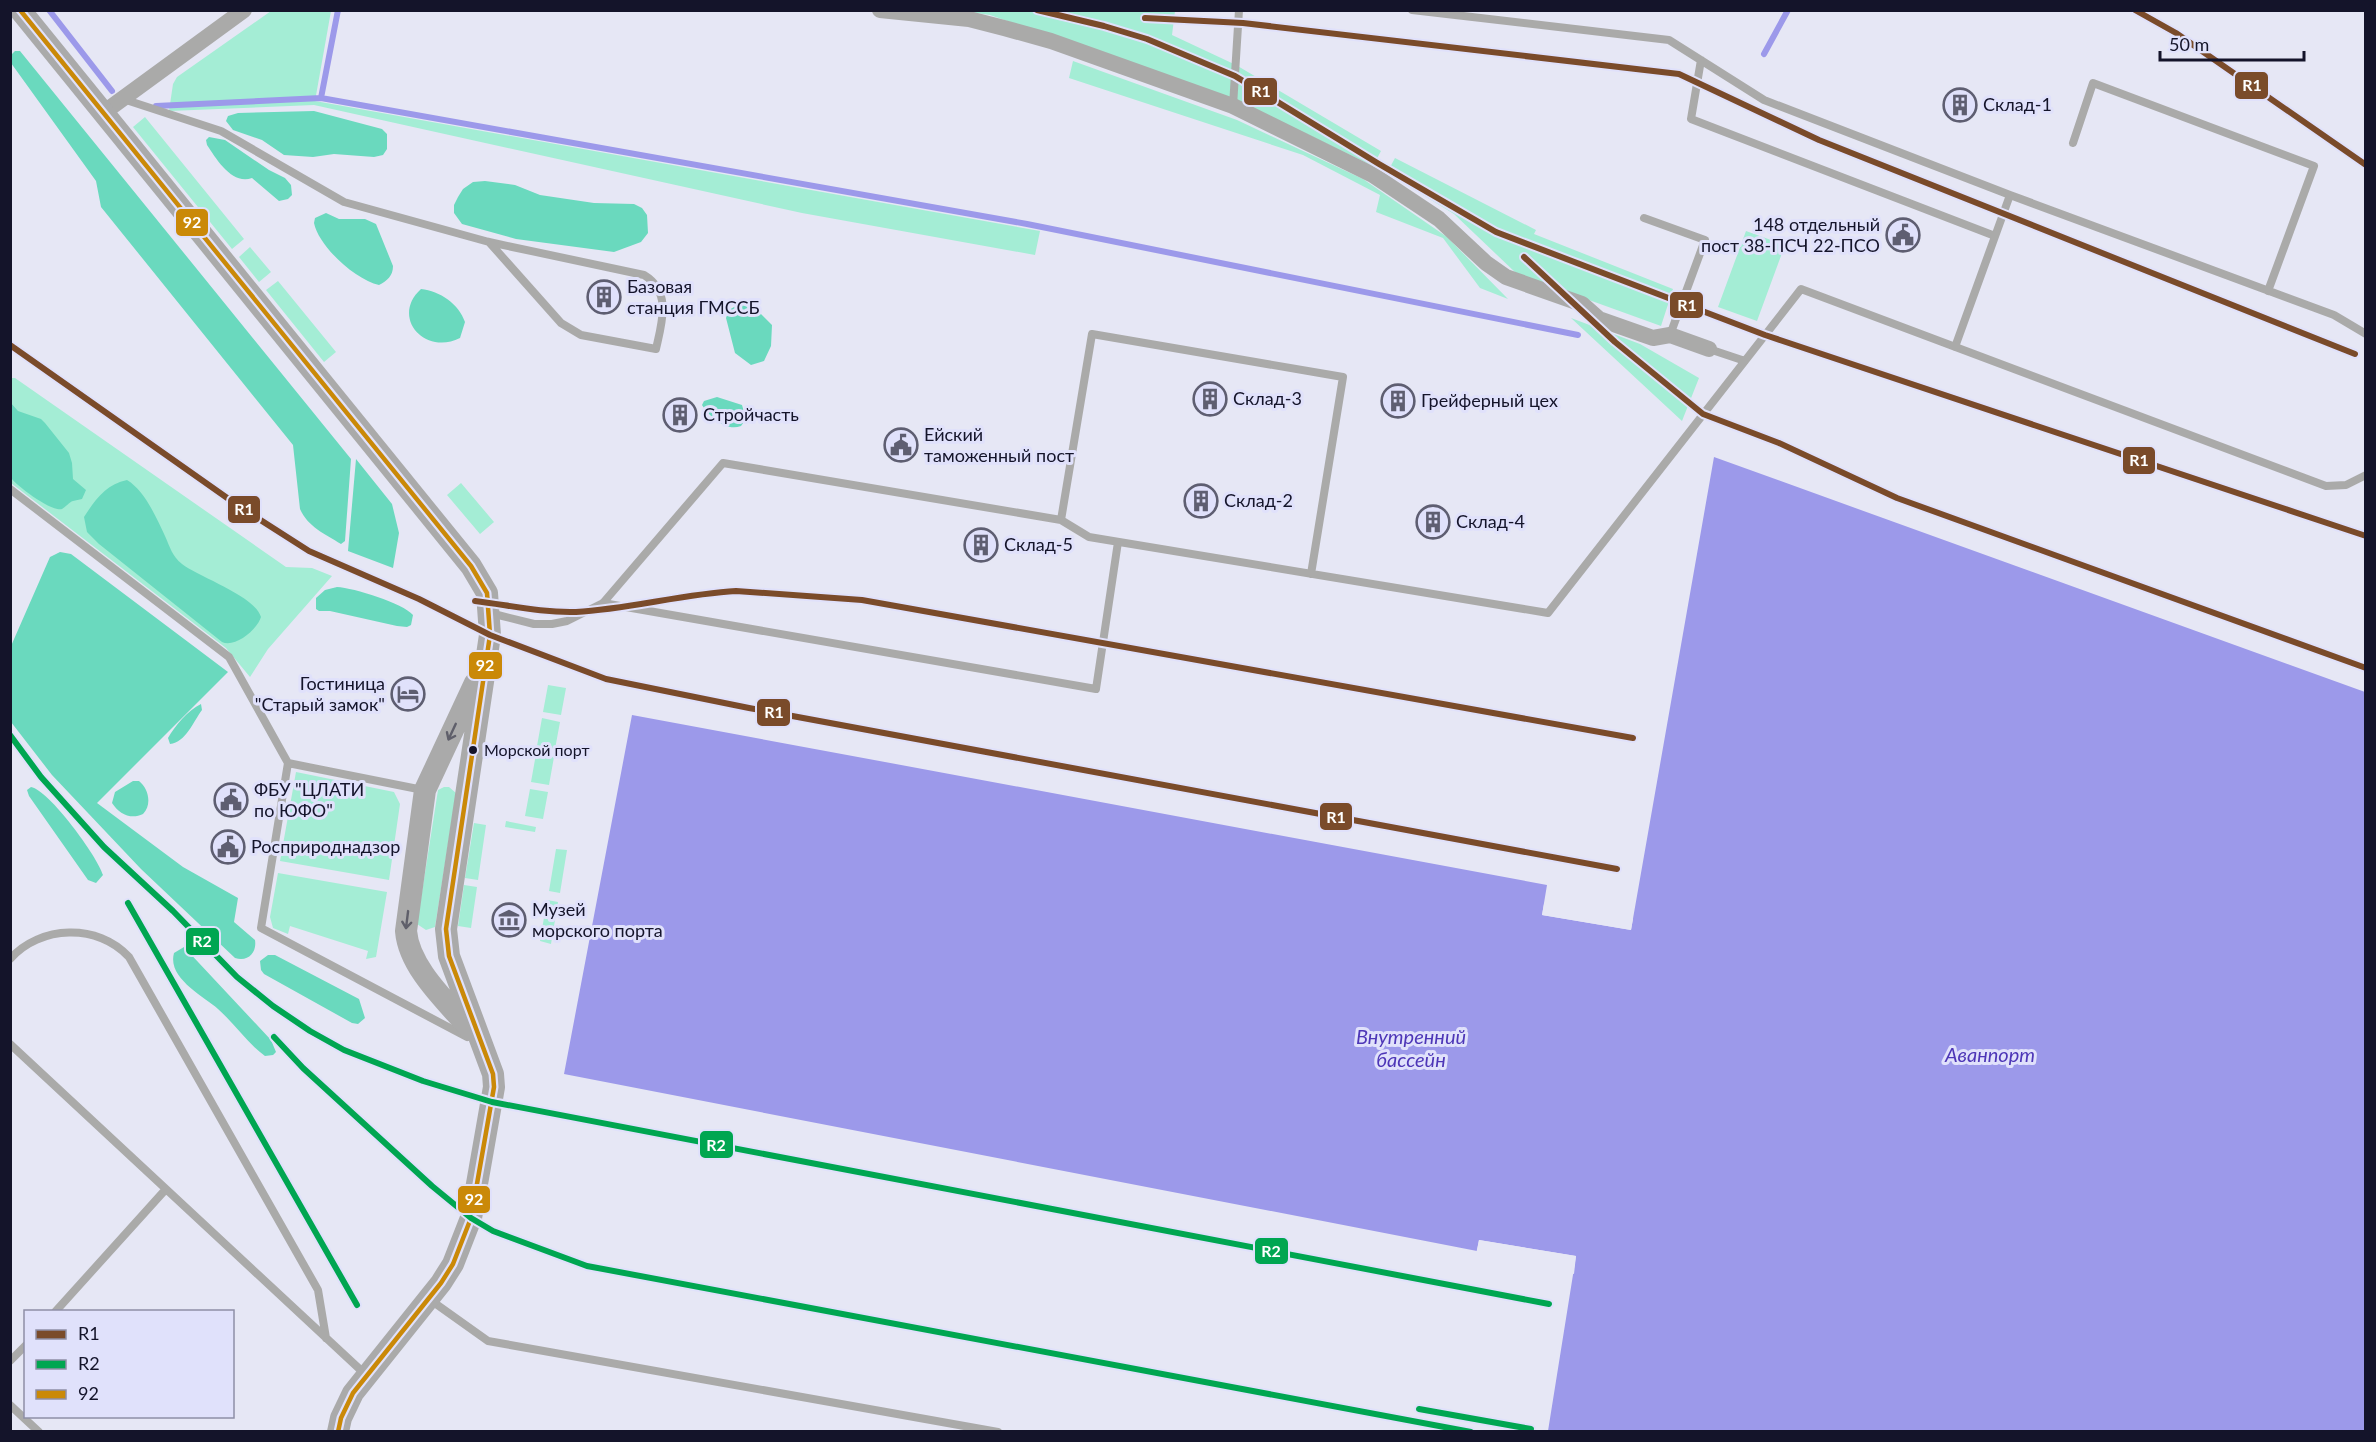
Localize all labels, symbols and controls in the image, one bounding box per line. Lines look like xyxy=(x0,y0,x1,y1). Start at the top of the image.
scale bar xyxy=(2160,24,2304,62)
text: 50 m xyxy=(2169,33,2209,55)
line badge: R1 xyxy=(2234,71,2269,100)
text: R1 xyxy=(2242,75,2262,94)
line badge: R1 xyxy=(1243,77,1278,106)
text: R1 xyxy=(1251,81,1271,100)
building icon: Склад-1 xyxy=(1942,87,1978,123)
place label: Склад-1 xyxy=(1983,93,2052,115)
line badge: 92 xyxy=(175,208,209,237)
text: 92 xyxy=(183,212,201,231)
place label: 148 отдельный пост 38-ПСЧ 22-ПСО xyxy=(1701,213,1880,256)
public building icon: 148 отдельный пост 38-ПСЧ 22-ПСО xyxy=(1885,217,1921,253)
place label: Базовая станция ГМССБ xyxy=(627,275,760,318)
building icon: Базовая станция ГМССБ xyxy=(586,279,622,315)
line badge: R1 xyxy=(1669,291,1704,319)
text: R1 xyxy=(1677,295,1697,314)
building icon: Склад-3 xyxy=(1192,381,1228,417)
building icon: Грейферный цех xyxy=(1380,383,1416,419)
place label: Склад-3 xyxy=(1233,387,1302,409)
place label: Грейферный цех xyxy=(1421,389,1558,411)
building icon: Стройчасть xyxy=(662,397,698,433)
place label: Стройчасть xyxy=(703,403,799,425)
place label: Ейский таможенный пост xyxy=(924,423,1074,466)
public building icon: Ейский таможенный пост xyxy=(883,427,919,463)
line badge: R1 xyxy=(2122,446,2156,475)
text: R1 xyxy=(2129,450,2149,469)
building icon: Склад-2 xyxy=(1183,483,1219,519)
place label: Склад-2 xyxy=(1224,489,1293,511)
line badge: R1 xyxy=(227,495,261,524)
text: R1 xyxy=(234,499,254,518)
building icon: Склад-4 xyxy=(1415,504,1451,540)
place label: Склад-4 xyxy=(1456,510,1525,532)
building icon: Склад-5 xyxy=(963,527,999,563)
place label: Склад-5 xyxy=(1004,533,1073,555)
line badge: 92 xyxy=(468,651,503,680)
text: 92 xyxy=(476,655,494,674)
place label: Гостиница "Старый замок" xyxy=(255,672,385,715)
hotel icon: Гостиница "Старый замок" xyxy=(390,676,426,712)
line badge: R1 xyxy=(756,698,791,727)
text: R1 xyxy=(764,702,784,721)
one-way arrow xyxy=(446,723,458,741)
place label: Морской порт xyxy=(484,740,590,759)
marker: Морской порт xyxy=(467,744,479,756)
place label: ФБУ "ЦЛАТИ по ЮФО" xyxy=(254,778,364,821)
public building icon: ФБУ "ЦЛАТИ по ЮФО" xyxy=(213,782,249,818)
line badge: R1 xyxy=(1319,802,1353,831)
text: R1 xyxy=(1326,807,1346,826)
public building icon: Росприроднадзор xyxy=(210,829,246,865)
place label: Росприроднадзор xyxy=(251,835,400,857)
place label: Музей морского порта xyxy=(532,898,663,941)
museum icon: Музей морского порта xyxy=(491,902,527,938)
one-way arrow xyxy=(401,910,412,929)
line badge: R2 xyxy=(185,927,220,956)
text: R2 xyxy=(192,931,212,950)
water label: Внутренний бассейн xyxy=(1356,1024,1466,1071)
water label: Аванпорт xyxy=(1944,1042,2035,1066)
line badge: R2 xyxy=(699,1130,734,1159)
text: R2 xyxy=(706,1135,726,1154)
line badge: 92 xyxy=(457,1185,491,1214)
text: 92 xyxy=(465,1189,483,1208)
line badge: R2 xyxy=(1254,1237,1289,1265)
text: R2 xyxy=(1261,1241,1281,1260)
legend xyxy=(24,1310,234,1418)
text: R1 xyxy=(78,1322,100,1344)
text: R2 xyxy=(78,1352,100,1374)
text: 92 xyxy=(78,1382,99,1404)

